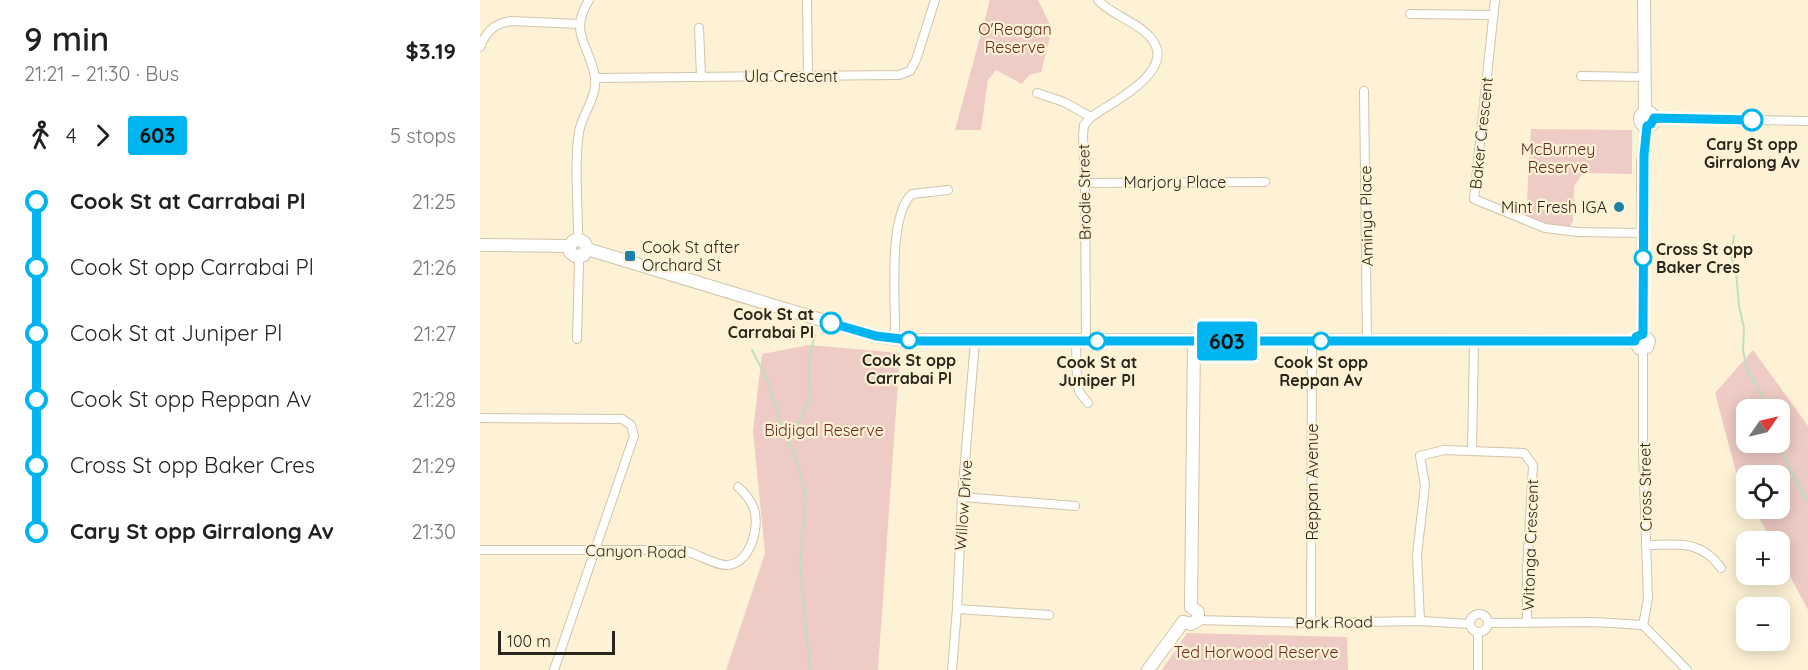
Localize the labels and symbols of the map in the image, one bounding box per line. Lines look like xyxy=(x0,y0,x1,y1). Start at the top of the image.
park label: O'Reagan Reserve xyxy=(978,19,1052,57)
street label: Ula Crescent xyxy=(744,66,838,86)
street label: Baker Crescent xyxy=(1465,76,1497,190)
marker: Cary St opp Girralong Av xyxy=(1741,109,1763,131)
place label: Cary St opp Girralong Av xyxy=(1704,134,1800,172)
park label: McBurney Reserve xyxy=(1521,139,1595,177)
street label: Brodie Street xyxy=(1073,144,1095,240)
street label: Aminya Place xyxy=(1355,165,1377,267)
street label: Marjory Place xyxy=(1124,172,1226,192)
place label: Mint Fresh IGA xyxy=(1501,197,1607,217)
marker: Mint Fresh IGA xyxy=(1612,200,1626,214)
place label: Cook St after Orchard St xyxy=(642,237,740,275)
place label: Cross St opp Baker Cres xyxy=(1656,239,1753,277)
marker: Cook St after Orchard St xyxy=(623,249,637,263)
marker: Cross St opp Baker Cres xyxy=(1634,249,1652,267)
place label: Cook St at Carrabai Pl xyxy=(728,304,814,342)
marker: Cook St at Carrabai Pl xyxy=(820,312,842,334)
line badge: 603 xyxy=(1192,322,1262,360)
marker: Cook St opp Carrabai Pl xyxy=(900,331,918,349)
marker: Cook St at Juniper Pl xyxy=(1088,332,1106,350)
marker: Cook St opp Reppan Av xyxy=(1312,332,1330,350)
place label: Cook St opp Carrabai Pl xyxy=(862,350,956,388)
place label: Cook St at Juniper Pl xyxy=(1057,352,1137,390)
place label: Cook St opp Reppan Av xyxy=(1274,352,1368,390)
north arrow xyxy=(1736,399,1790,453)
park label: Bidjigal Reserve xyxy=(764,420,884,440)
street label: Reppan Avenue xyxy=(1302,423,1322,541)
street label: Cross Street xyxy=(1634,442,1656,532)
street label: Willow Drive xyxy=(950,459,976,551)
street label: Witonga Crescent xyxy=(1518,479,1542,611)
street label: Canyon Road xyxy=(585,540,687,562)
street label: Park Road xyxy=(1295,611,1373,633)
scale bar xyxy=(498,628,615,656)
park label: Ted Horwood Reserve xyxy=(1173,642,1339,662)

